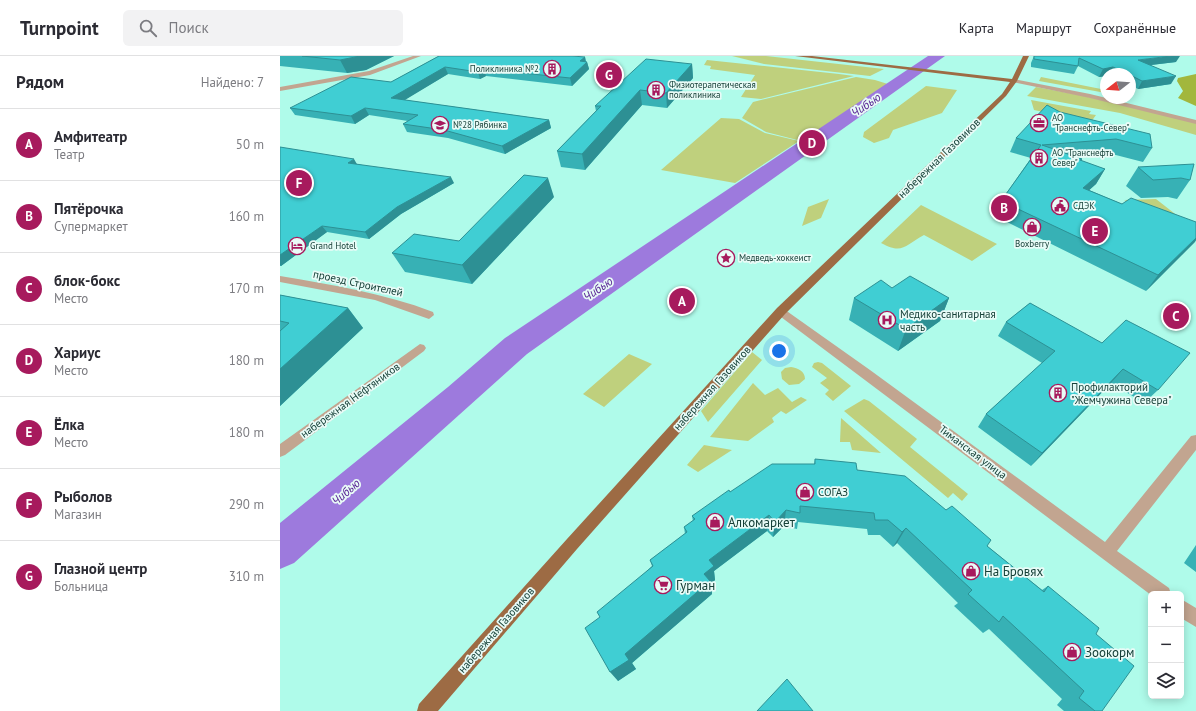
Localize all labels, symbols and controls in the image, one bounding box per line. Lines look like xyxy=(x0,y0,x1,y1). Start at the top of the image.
search box xyxy=(123,10,403,46)
text: Turnpoint xyxy=(20,16,99,40)
icon: search xyxy=(137,17,159,39)
text: Поиск xyxy=(169,18,209,37)
text: Карта xyxy=(959,19,994,37)
text: Маршрут xyxy=(1016,19,1071,37)
text: Сохранённые xyxy=(1093,19,1176,37)
building icon: Поликлиника №2 xyxy=(542,59,562,79)
pin: G xyxy=(596,60,622,90)
place label: Поликлиника №2 xyxy=(470,63,539,74)
north arrow xyxy=(1100,68,1136,104)
text: Рядом xyxy=(16,71,64,93)
text: Найдено: 7 xyxy=(201,74,264,91)
place label: Физиотерапетическая поликлиника xyxy=(669,79,756,100)
building icon: Физиотерапетическая поликлиника xyxy=(646,80,666,100)
water label: Чибью xyxy=(848,89,883,120)
place label: АО "Транснефть-Север" xyxy=(1052,112,1129,133)
office icon: АО "Транснефть-Север" xyxy=(1029,113,1049,133)
school or university icon: №28 Рябинка xyxy=(430,115,450,135)
street label: набережная Газовиков xyxy=(895,115,983,201)
place label: №28 Рябинка xyxy=(453,119,507,130)
text: Амфитеатр xyxy=(54,127,127,146)
pin: D xyxy=(799,128,825,158)
text: A xyxy=(25,136,33,153)
text: 50 m xyxy=(236,136,264,153)
text: Театр xyxy=(54,146,85,163)
place label: АО "Транснефть Север" xyxy=(1052,147,1113,168)
building icon: АО "Транснефть Север" xyxy=(1029,148,1049,168)
pin: F xyxy=(286,168,312,198)
pin: B xyxy=(991,193,1017,223)
public building icon: СДЭК xyxy=(1050,196,1070,216)
text: Пятёрочка xyxy=(54,199,123,218)
place label: СДЭК xyxy=(1073,200,1095,211)
text: B xyxy=(25,208,33,225)
text: 160 m xyxy=(229,208,264,225)
pin: E xyxy=(1082,216,1108,246)
shop icon: Boxberry xyxy=(1022,217,1042,237)
text: Супермаркет xyxy=(54,218,128,235)
hotel icon: Grand Hotel xyxy=(287,236,307,256)
place label: Boxberry xyxy=(1015,238,1050,249)
place label: Grand Hotel xyxy=(310,240,357,251)
place icon: Медведь-хоккеист xyxy=(716,248,736,268)
place label: Медведь-хоккеист xyxy=(739,252,811,263)
street label: проезд Строителей xyxy=(312,267,404,299)
text: блок-бокс xyxy=(54,271,120,290)
water label: Чибью xyxy=(580,273,615,304)
text: C xyxy=(25,280,33,297)
text: 170 m xyxy=(229,280,264,297)
pin: A xyxy=(669,286,695,316)
text: Место xyxy=(54,290,88,307)
pin: C xyxy=(1163,301,1189,331)
place label: Медико-санитарная часть xyxy=(900,307,996,334)
hospital icon: Медико-санитарная часть xyxy=(877,310,897,330)
your location xyxy=(769,341,789,361)
text: Хариус xyxy=(54,343,101,362)
street label: набережная Газовиков xyxy=(670,343,754,433)
text: D xyxy=(25,352,33,369)
text: 180 m xyxy=(229,352,264,369)
street label: набережная Нефтяников xyxy=(298,359,402,441)
text: Место xyxy=(54,362,88,379)
place label: Профилакторий "Жемчужина Севера" xyxy=(1071,380,1172,407)
building icon: Профилакторий "Жемчужина Севера" xyxy=(1048,383,1068,403)
text: Ёлка xyxy=(54,415,84,434)
street label: Тиманская улица xyxy=(936,422,1010,482)
text: E xyxy=(26,424,32,441)
text: 180 m xyxy=(229,424,264,441)
text: Место xyxy=(54,434,88,451)
water label: Чибью xyxy=(328,475,363,508)
shop icon: СОГАЗ xyxy=(795,482,815,502)
place label: СОГАЗ xyxy=(818,485,848,499)
text: Рыболов xyxy=(54,487,112,506)
text: F xyxy=(26,496,32,513)
text: 290 m xyxy=(229,496,264,513)
text: Магазин xyxy=(54,506,102,523)
shop icon: Алкомаркет xyxy=(705,512,725,532)
place label: Алкомаркет xyxy=(728,514,796,531)
text: Глазной центр xyxy=(54,559,147,578)
shop icon: На Бровях xyxy=(961,561,981,581)
place label: На Бровях xyxy=(984,563,1043,580)
text: G xyxy=(25,568,33,585)
text: 310 m xyxy=(229,568,264,585)
supermarket icon: Гурман xyxy=(653,575,673,595)
place label: Гурман xyxy=(676,577,715,594)
text: Больница xyxy=(54,578,108,595)
street label: набережная Газовиков xyxy=(455,584,537,676)
map controls xyxy=(1148,591,1184,699)
button: + xyxy=(1148,591,1184,627)
button: − xyxy=(1148,627,1184,663)
shop icon: Зоокорм xyxy=(1062,642,1082,662)
place label: Зоокорм xyxy=(1085,644,1134,661)
button: layers xyxy=(1148,663,1184,699)

